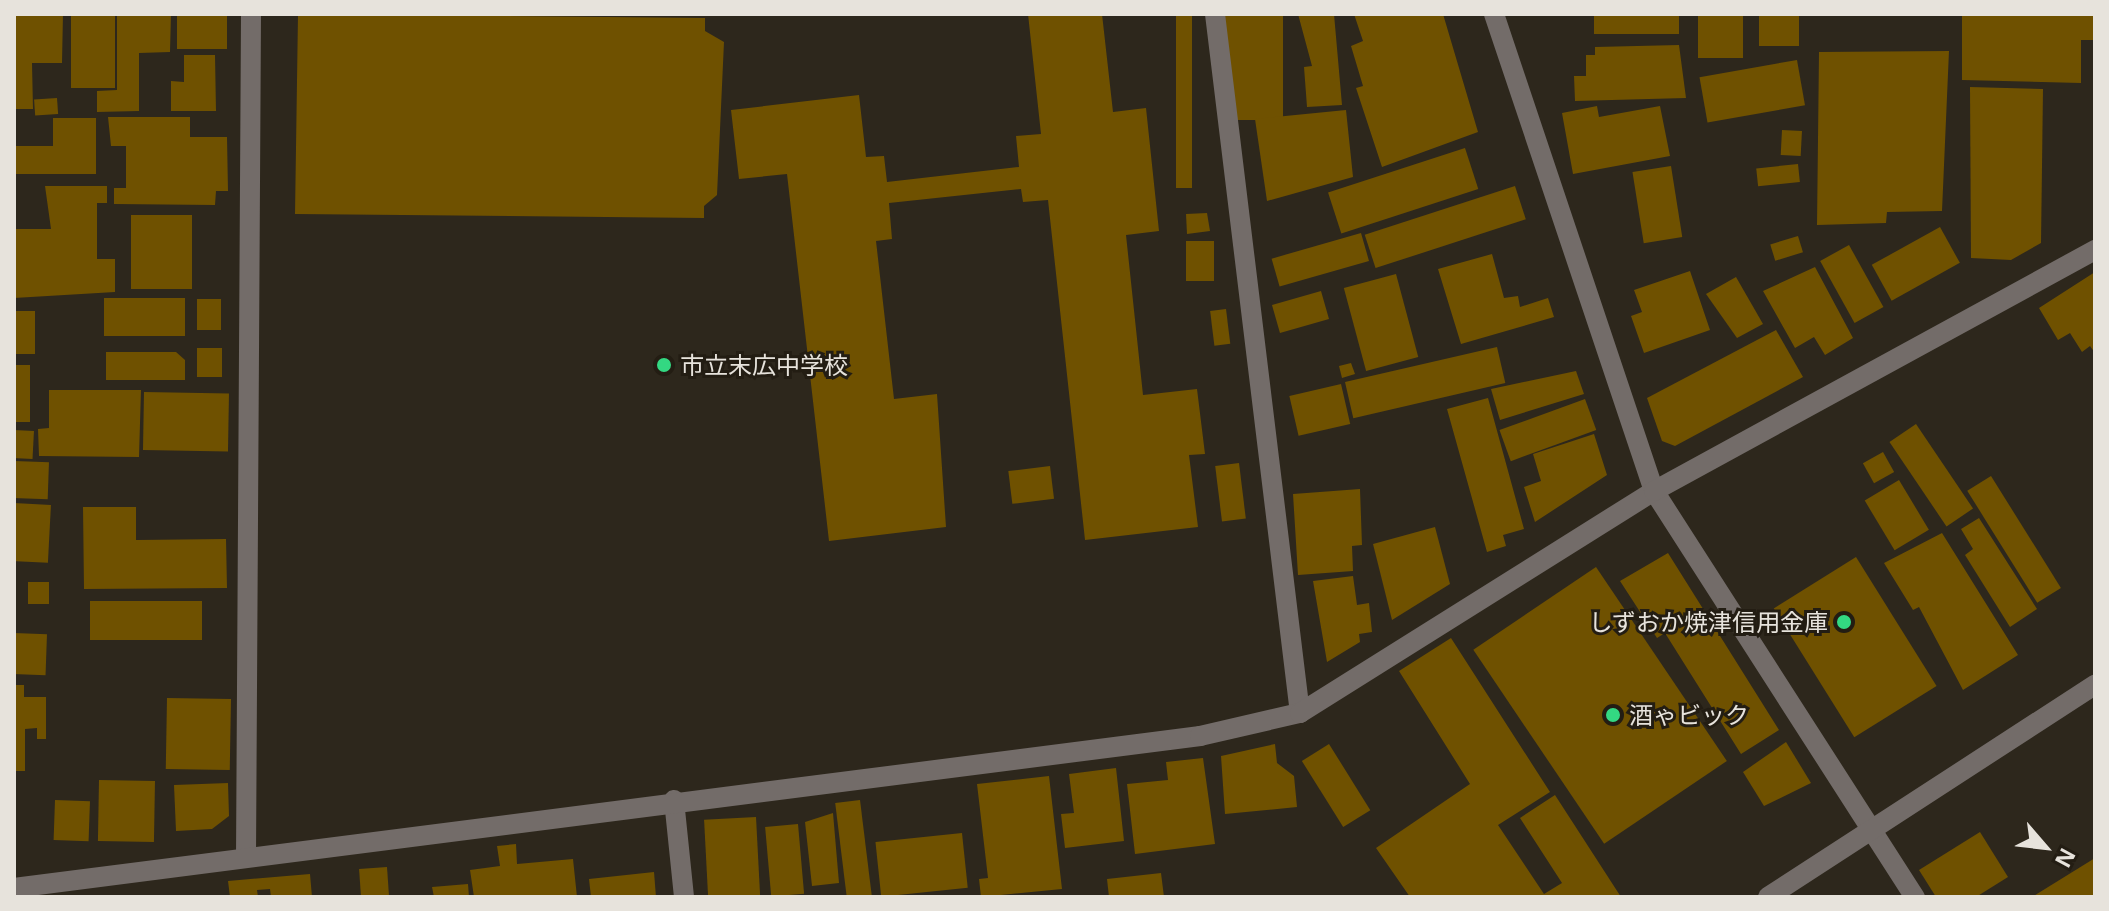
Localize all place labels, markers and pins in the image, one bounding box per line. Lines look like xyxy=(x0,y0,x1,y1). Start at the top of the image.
place label: 市立末広中学校 xyxy=(680,351,848,379)
marker: 市立末広中学校 xyxy=(655,356,673,374)
place label: しずおか焼津信用金庫 xyxy=(1588,608,1828,636)
marker: しずおか焼津信用金庫 xyxy=(1835,613,1853,631)
place label: 酒ゃビック xyxy=(1629,701,1749,729)
marker: 酒ゃビック xyxy=(1604,706,1622,724)

